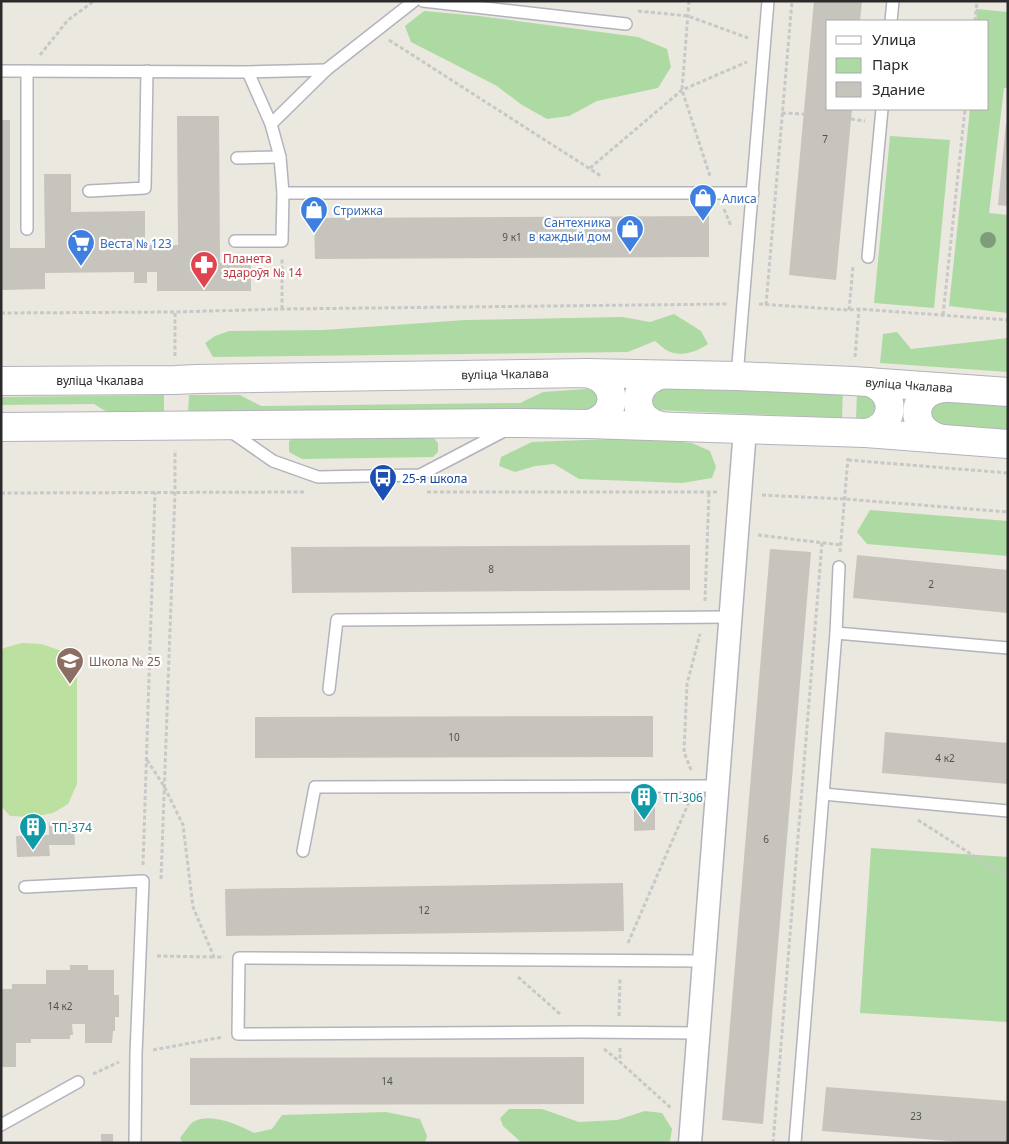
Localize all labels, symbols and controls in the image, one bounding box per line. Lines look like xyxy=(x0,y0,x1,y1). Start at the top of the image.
legend xyxy=(826,20,989,110)
text: Улица xyxy=(872,29,916,49)
text: Парк xyxy=(872,54,908,74)
text: Здание xyxy=(872,79,925,99)
house number: 7 xyxy=(822,132,828,146)
shop icon: Алиса xyxy=(688,183,718,222)
place label: Алиса xyxy=(722,190,757,207)
shop icon: Стрижка xyxy=(299,195,329,234)
place label: Стрижка xyxy=(333,202,383,219)
place label: Сантехника в каждый дом xyxy=(529,214,611,245)
shop icon: Сантехника в каждый дом xyxy=(615,214,645,253)
supermarket icon: Веста № 123 xyxy=(66,228,96,267)
house number: 9 к1 xyxy=(502,230,522,244)
place label: Веста № 123 xyxy=(100,235,172,252)
pharmacy icon: Планета здароўя № 14 xyxy=(189,250,219,289)
place label: Планета здароўя № 14 xyxy=(223,250,302,281)
street label: вуліца Чкалава xyxy=(461,365,549,383)
street label: вуліца Чкалава xyxy=(56,372,144,389)
street label: вуліца Чкалава xyxy=(865,373,953,397)
bus stop icon: 25-я школа xyxy=(368,463,398,502)
place label: 25-я школа xyxy=(402,470,467,487)
house number: 8 xyxy=(488,562,494,576)
house number: 2 xyxy=(928,577,934,591)
school or university icon: Школа № 25 xyxy=(55,646,85,685)
place label: Школа № 25 xyxy=(89,653,161,670)
house number: 10 xyxy=(448,730,460,744)
house number: 4 к2 xyxy=(935,751,955,765)
building icon: ТП-306 xyxy=(629,782,659,821)
place label: ТП-306 xyxy=(663,789,703,806)
building icon: ТП-374 xyxy=(18,812,48,851)
place label: ТП-374 xyxy=(52,819,92,836)
house number: 6 xyxy=(763,832,769,846)
house number: 12 xyxy=(418,903,430,917)
house number: 14 к2 xyxy=(47,999,73,1013)
house number: 14 xyxy=(381,1074,393,1088)
house number: 23 xyxy=(910,1109,922,1123)

